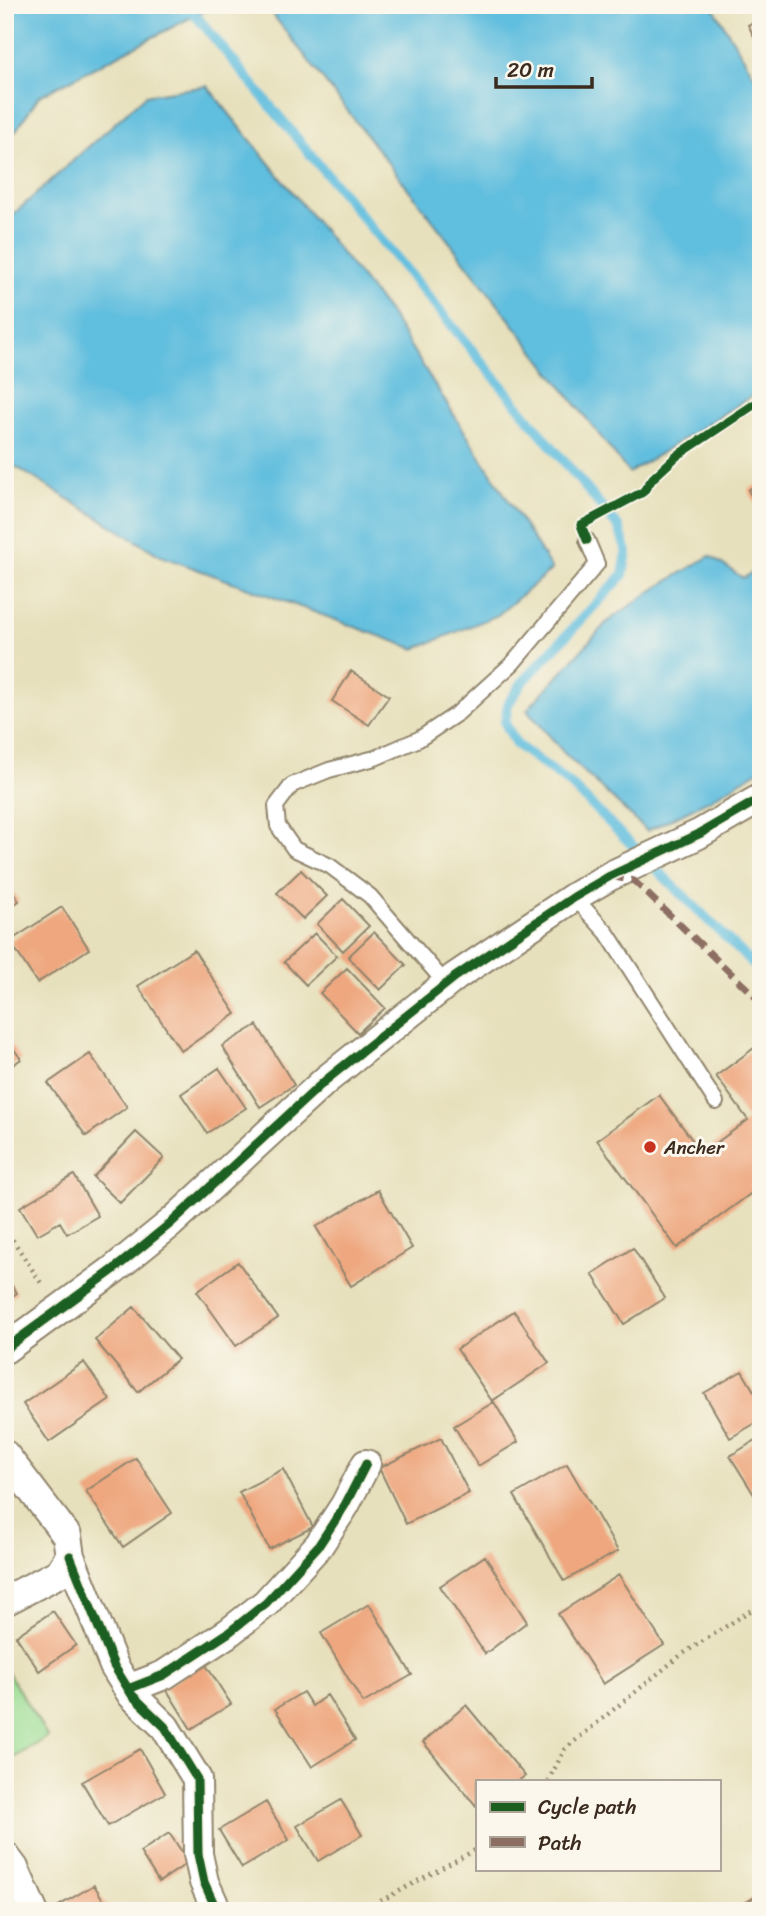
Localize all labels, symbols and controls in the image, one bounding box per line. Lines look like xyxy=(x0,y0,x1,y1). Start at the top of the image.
scale bar xyxy=(496,46,593,90)
text: 20 m xyxy=(507,51,554,89)
place label: Ancher xyxy=(663,1131,725,1164)
marker: Ancher xyxy=(642,1139,658,1155)
legend xyxy=(476,1780,720,1870)
text: Cycle path xyxy=(538,1788,637,1826)
text: Path xyxy=(538,1824,581,1862)

